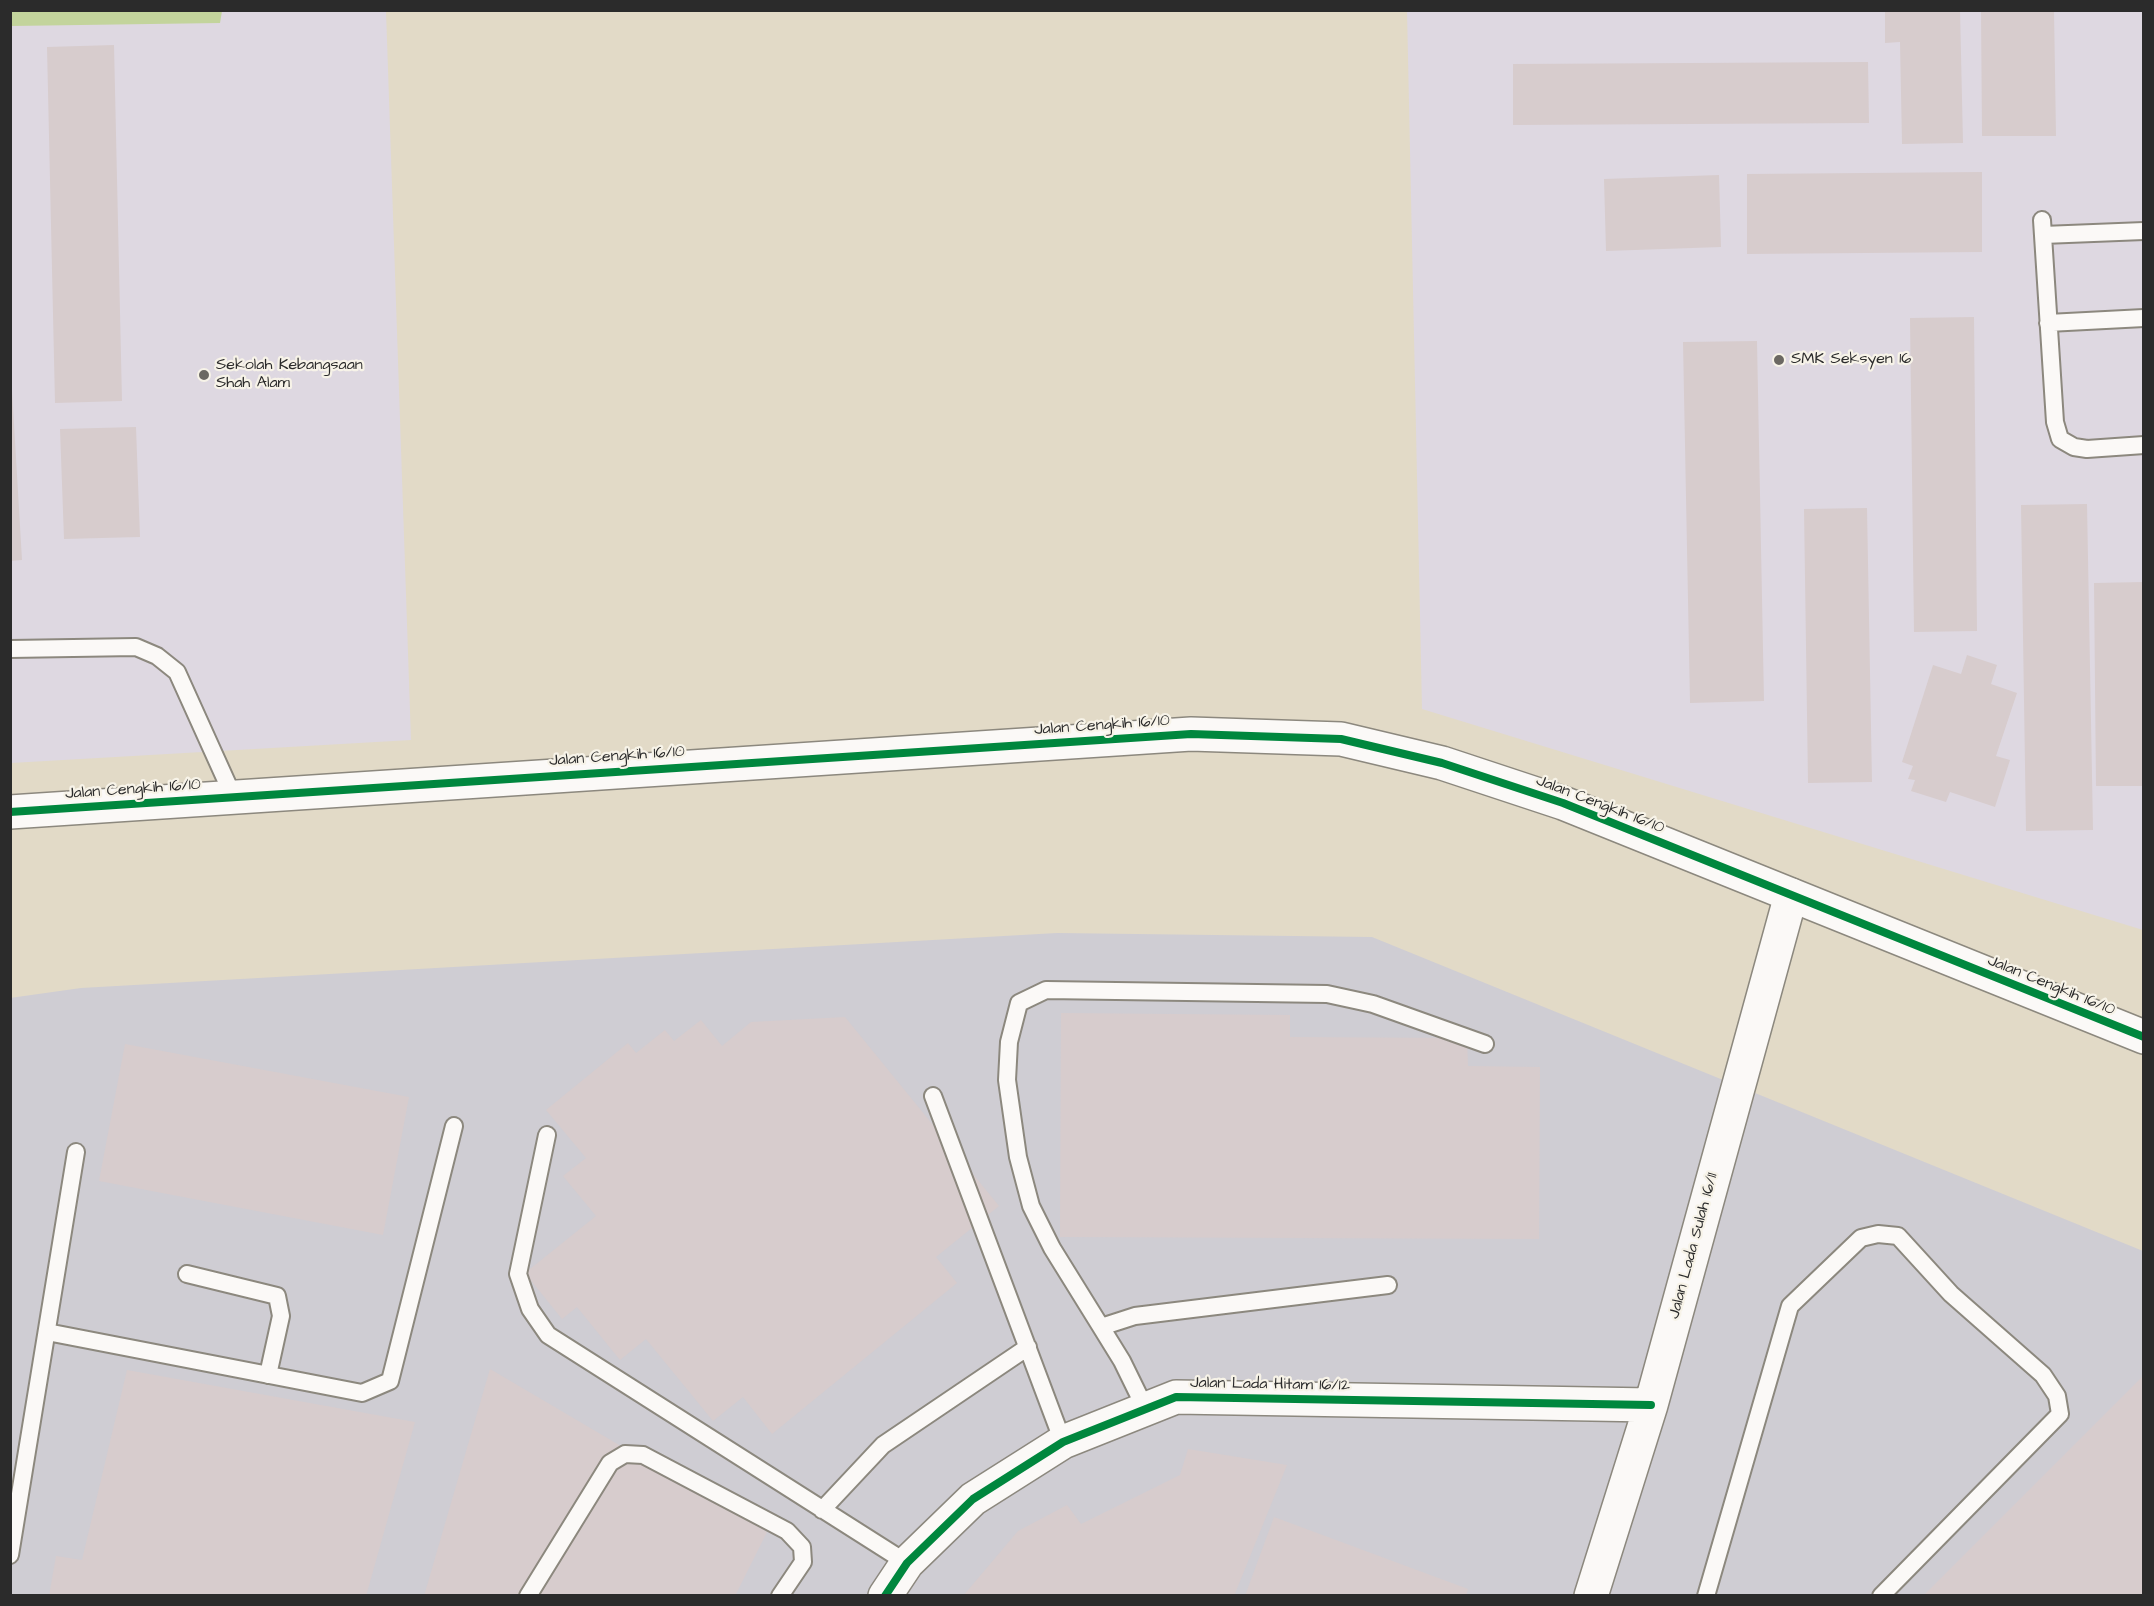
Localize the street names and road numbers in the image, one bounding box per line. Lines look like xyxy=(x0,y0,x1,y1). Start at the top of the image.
street label: Jalan Cengkih 16/10 xyxy=(1034,712,1170,740)
street label: Jalan Cengkih 16/10 xyxy=(549,743,685,771)
street label: Jalan Cengkih 16/10 xyxy=(1533,772,1667,838)
street label: Jalan Cengkih 16/10 xyxy=(65,776,201,804)
street label: Jalan Cengkih 16/10 xyxy=(1984,952,2118,1020)
street label: Jalan Lada Sulah 16/11 xyxy=(1665,1171,1723,1321)
street label: Jalan Lada Hitam 16/12 xyxy=(1190,1374,1350,1396)

